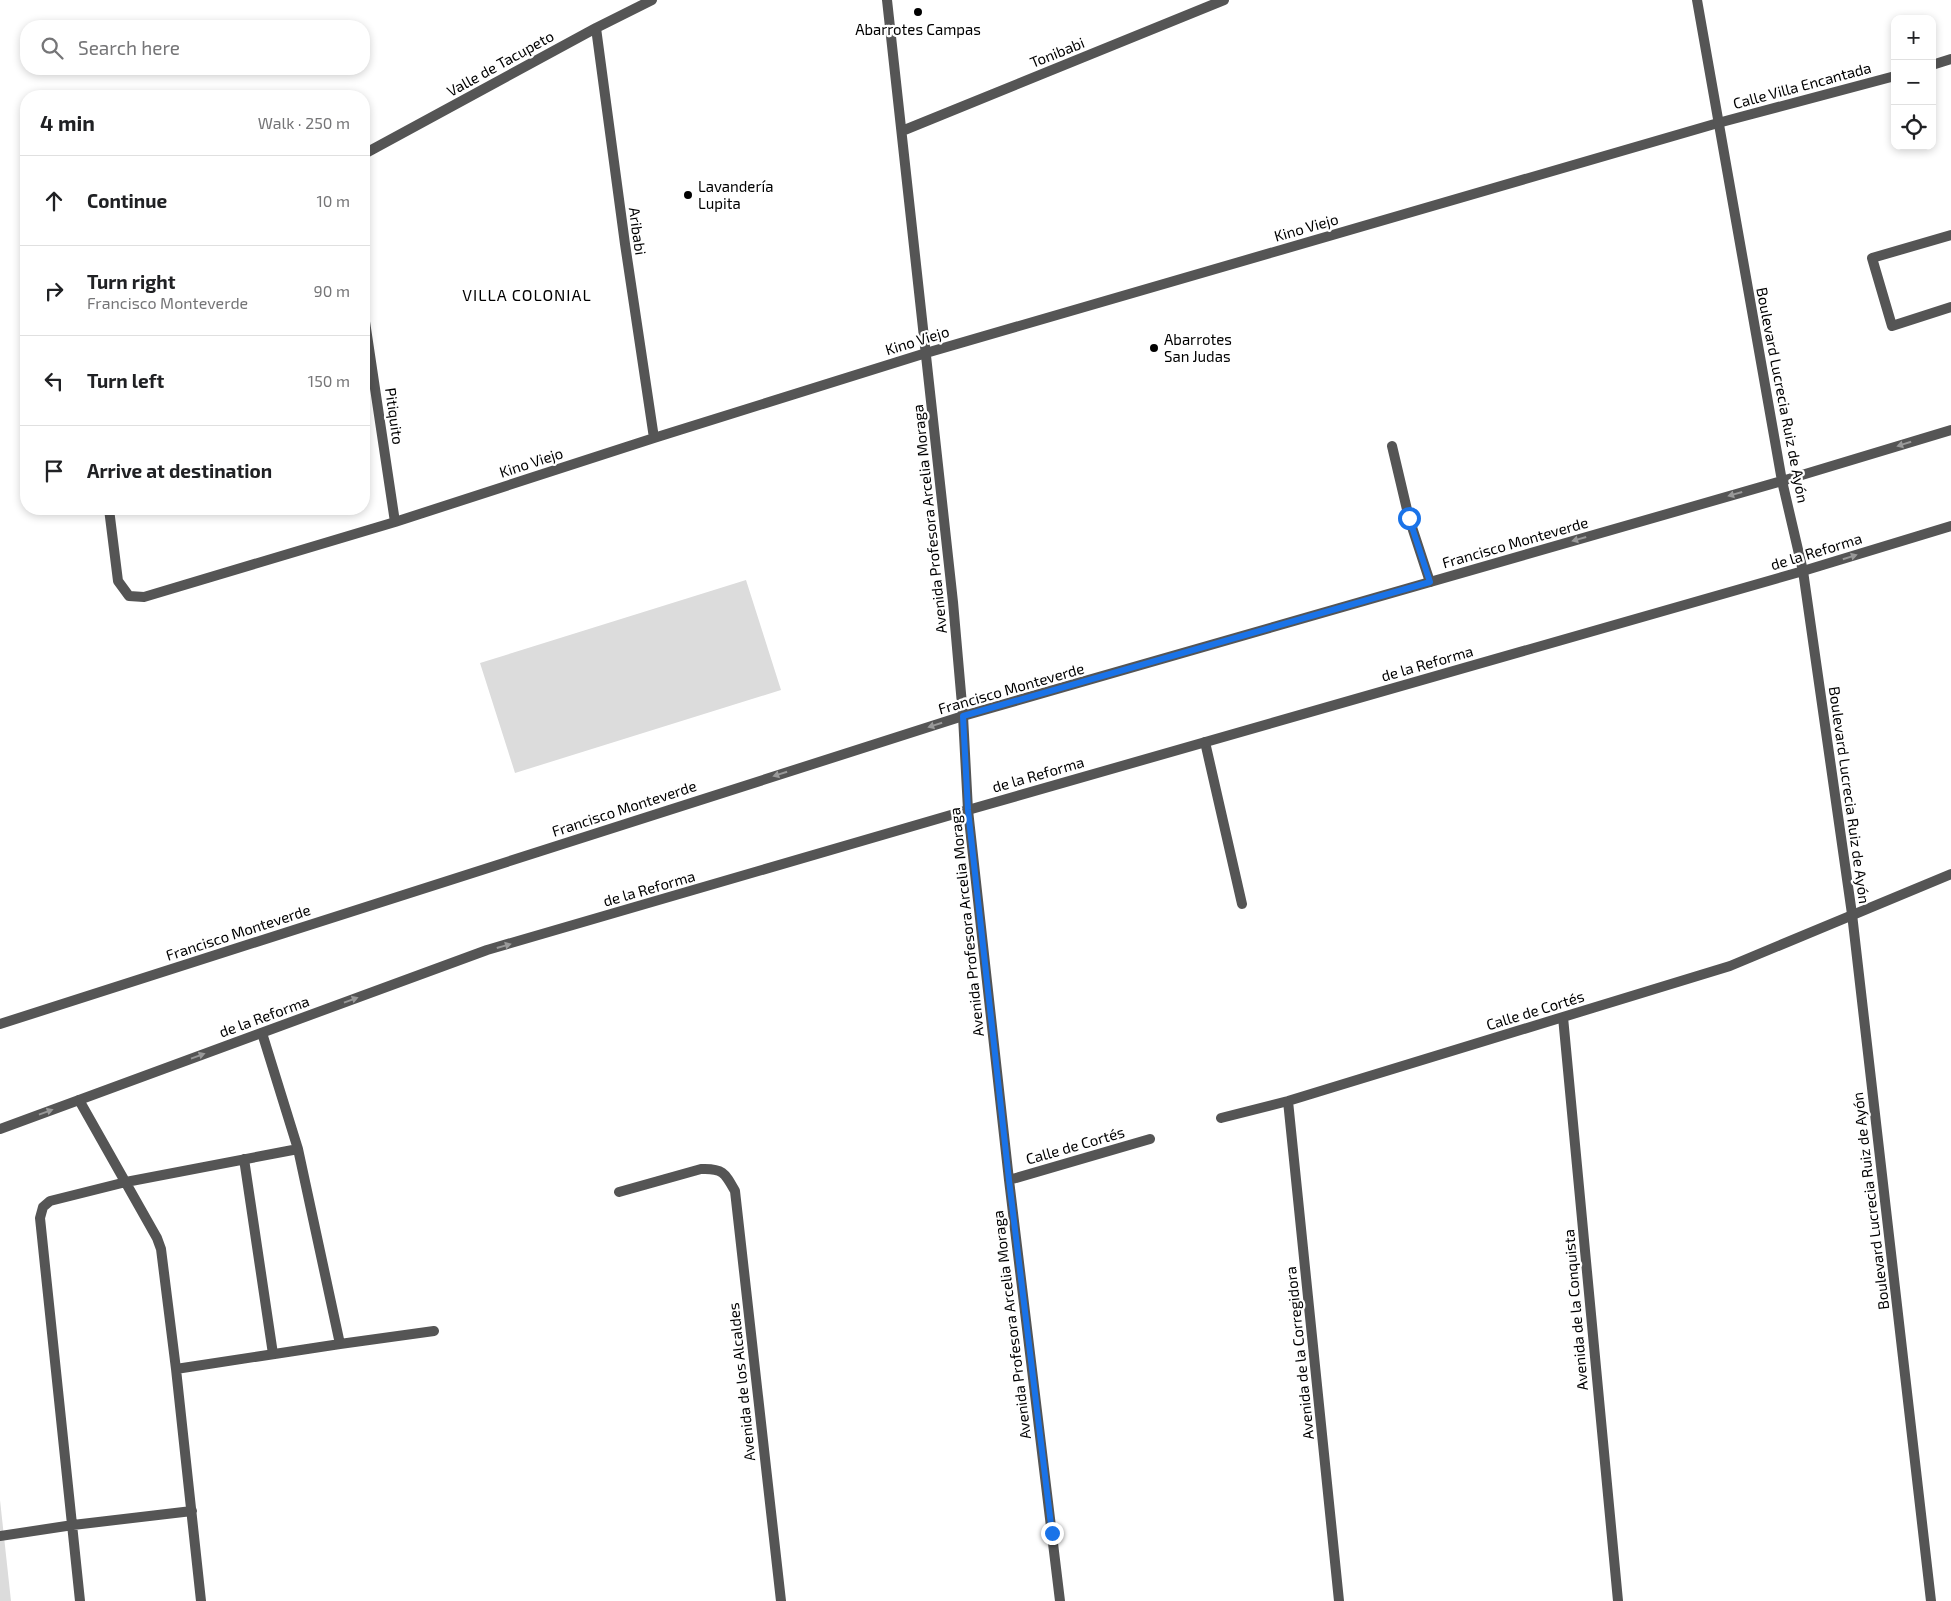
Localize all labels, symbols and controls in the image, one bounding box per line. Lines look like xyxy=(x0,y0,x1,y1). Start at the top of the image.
marker: Abarrotes Campas xyxy=(912,6,924,18)
map controls xyxy=(1891,15,1936,150)
button: + xyxy=(1891,15,1936,60)
search box xyxy=(20,20,370,75)
place label: Abarrotes Campas xyxy=(855,20,981,38)
street label: Valle de Tacupeto xyxy=(443,26,557,100)
street label: Tonibabi xyxy=(1027,33,1087,71)
icon: search xyxy=(38,34,66,62)
text: Search here xyxy=(78,36,180,59)
street label: Calle Villa Encantada xyxy=(1731,58,1873,112)
button: − xyxy=(1891,60,1936,105)
button: locate xyxy=(1891,105,1936,150)
text: 4 min xyxy=(40,110,95,135)
text: Walk · 250 m xyxy=(258,113,350,132)
place label: Lavandería Lupita xyxy=(698,177,773,212)
icon: ahead xyxy=(40,187,68,215)
text: Continue xyxy=(87,189,167,212)
marker: Lavandería Lupita xyxy=(682,189,694,201)
text: 10 m xyxy=(316,191,350,210)
street label: Aribabi xyxy=(626,206,650,256)
street label: Kino Viejo xyxy=(1272,209,1340,246)
text: Turn right xyxy=(87,270,175,293)
icon: right xyxy=(40,277,68,305)
text: 90 m xyxy=(314,281,350,300)
district label: VILLA COLONIAL xyxy=(462,285,592,304)
street label: Boulevard Lucrecia Ruiz de Ayón xyxy=(1753,286,1813,504)
text: Francisco Monteverde xyxy=(87,293,248,312)
street label: Kino Viejo xyxy=(883,322,951,359)
place label: Abarrotes San Judas xyxy=(1164,330,1232,365)
marker: Abarrotes San Judas xyxy=(1148,342,1160,354)
icon: left xyxy=(40,367,68,395)
text: Turn left xyxy=(87,369,164,392)
text: 150 m xyxy=(308,371,350,390)
street label: Pitiquito xyxy=(382,386,408,446)
street label: Avenida Profesora Arcelia Moraga xyxy=(908,404,950,634)
one-way arrow xyxy=(1897,441,1912,449)
street label: Kino Viejo xyxy=(497,443,565,482)
icon: arrive xyxy=(40,457,68,485)
text: Arrive at destination xyxy=(87,459,272,482)
one-way arrow xyxy=(1728,491,1743,499)
route start xyxy=(1398,507,1421,530)
street label: Francisco Monteverde xyxy=(1440,513,1590,571)
street label: de la Reforma xyxy=(1768,529,1864,573)
one-way arrow xyxy=(1571,536,1586,544)
one-way arrow xyxy=(1842,552,1857,560)
street label: de la Reforma xyxy=(1379,641,1475,685)
street label: Francisco Monteverde xyxy=(936,659,1086,717)
street label: Boulevard Lucrecia Ruiz de Ayón xyxy=(1826,685,1874,905)
one-way arrow xyxy=(928,722,943,730)
street label: de la Reforma xyxy=(990,752,1086,796)
one-way arrow xyxy=(773,771,788,779)
street label: Francisco Monteverde xyxy=(549,776,699,840)
street label: Avenida Profesora Arcelia Moraga xyxy=(945,807,987,1037)
street label: de la Reforma xyxy=(601,866,697,910)
street label: Francisco Monteverde xyxy=(163,900,313,964)
one-way arrow xyxy=(496,941,511,949)
street label: Calle de Cortés xyxy=(1484,987,1586,1033)
street label: de la Reforma xyxy=(216,991,312,1041)
one-way arrow xyxy=(344,996,359,1004)
one-way arrow xyxy=(191,1052,206,1060)
street label: Boulevard Lucrecia Ruiz de Ayón xyxy=(1848,1091,1892,1311)
one-way arrow xyxy=(39,1108,54,1116)
street label: Calle de Cortés xyxy=(1024,1122,1126,1168)
street label: Avenida Profesora Arcelia Moraga xyxy=(988,1210,1034,1440)
street label: Avenida de la Conquista xyxy=(1559,1229,1591,1391)
street label: Avenida de la Corregidora xyxy=(1281,1266,1317,1440)
street label: Avenida de los Alcaldes xyxy=(724,1302,758,1462)
route end xyxy=(1041,1522,1064,1545)

